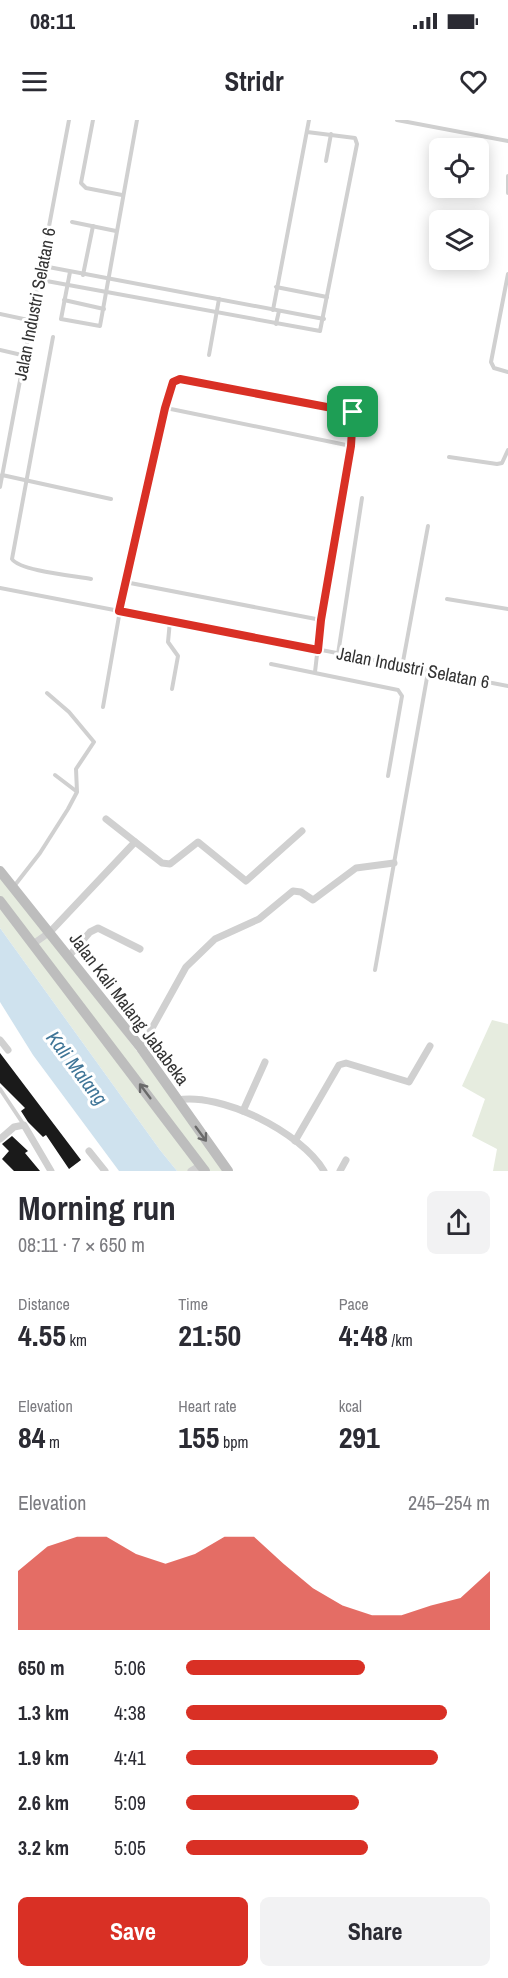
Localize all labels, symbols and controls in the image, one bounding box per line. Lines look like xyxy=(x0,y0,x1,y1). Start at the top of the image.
text: 08:11 xyxy=(30,6,75,36)
text: Stridr xyxy=(224,63,284,99)
icon: menu xyxy=(18,65,51,98)
icon: heart xyxy=(457,65,490,98)
map controls xyxy=(429,138,489,270)
button: locate xyxy=(429,138,489,198)
button: layers xyxy=(429,210,489,270)
street label: Jalan Industri Selatan 6 xyxy=(7,225,62,382)
pin xyxy=(327,386,378,437)
icon: arrive xyxy=(336,395,369,428)
street label: Jalan Industri Selatan 6 xyxy=(335,640,492,695)
street label: Jalan Kali Malang Jababeka xyxy=(65,928,193,1090)
water label: Kali Malang xyxy=(41,1026,113,1110)
one-way arrow xyxy=(139,1083,151,1099)
one-way arrow xyxy=(195,1125,207,1141)
text: Morning run xyxy=(18,1186,176,1230)
button: share xyxy=(427,1191,490,1254)
text: 08:11 · 7 × 650 m xyxy=(18,1231,145,1258)
text: Distance xyxy=(18,1293,70,1315)
text: Time xyxy=(178,1293,208,1315)
text: Pace xyxy=(339,1293,369,1315)
text: 4.55 xyxy=(18,1315,66,1355)
text: 21:50 xyxy=(178,1315,241,1355)
text: 4:48 xyxy=(339,1315,388,1355)
text: km xyxy=(66,1329,87,1351)
text: /km xyxy=(388,1329,413,1351)
text: Elevation xyxy=(18,1395,73,1417)
text: Heart rate xyxy=(178,1395,237,1417)
text: kcal xyxy=(339,1395,362,1417)
text: 84 xyxy=(18,1417,45,1457)
text: 155 xyxy=(178,1417,219,1457)
text: 291 xyxy=(339,1417,380,1457)
text: m xyxy=(45,1431,60,1453)
text: bpm xyxy=(219,1431,249,1453)
text: Elevation xyxy=(18,1489,86,1516)
text: 245–254 m xyxy=(408,1489,490,1516)
text: 650 m xyxy=(18,1654,65,1681)
text: 5:06 xyxy=(114,1654,146,1681)
text: 1.3 km xyxy=(18,1699,69,1726)
text: 4:38 xyxy=(114,1699,146,1726)
text: 1.9 km xyxy=(18,1744,69,1771)
text: 4:41 xyxy=(114,1744,146,1771)
text: 2.6 km xyxy=(18,1789,69,1816)
text: 5:09 xyxy=(114,1789,146,1816)
text: 3.2 km xyxy=(18,1834,69,1861)
text: 5:05 xyxy=(114,1834,146,1861)
button: Save xyxy=(18,1897,248,1966)
button: Share xyxy=(260,1897,490,1966)

